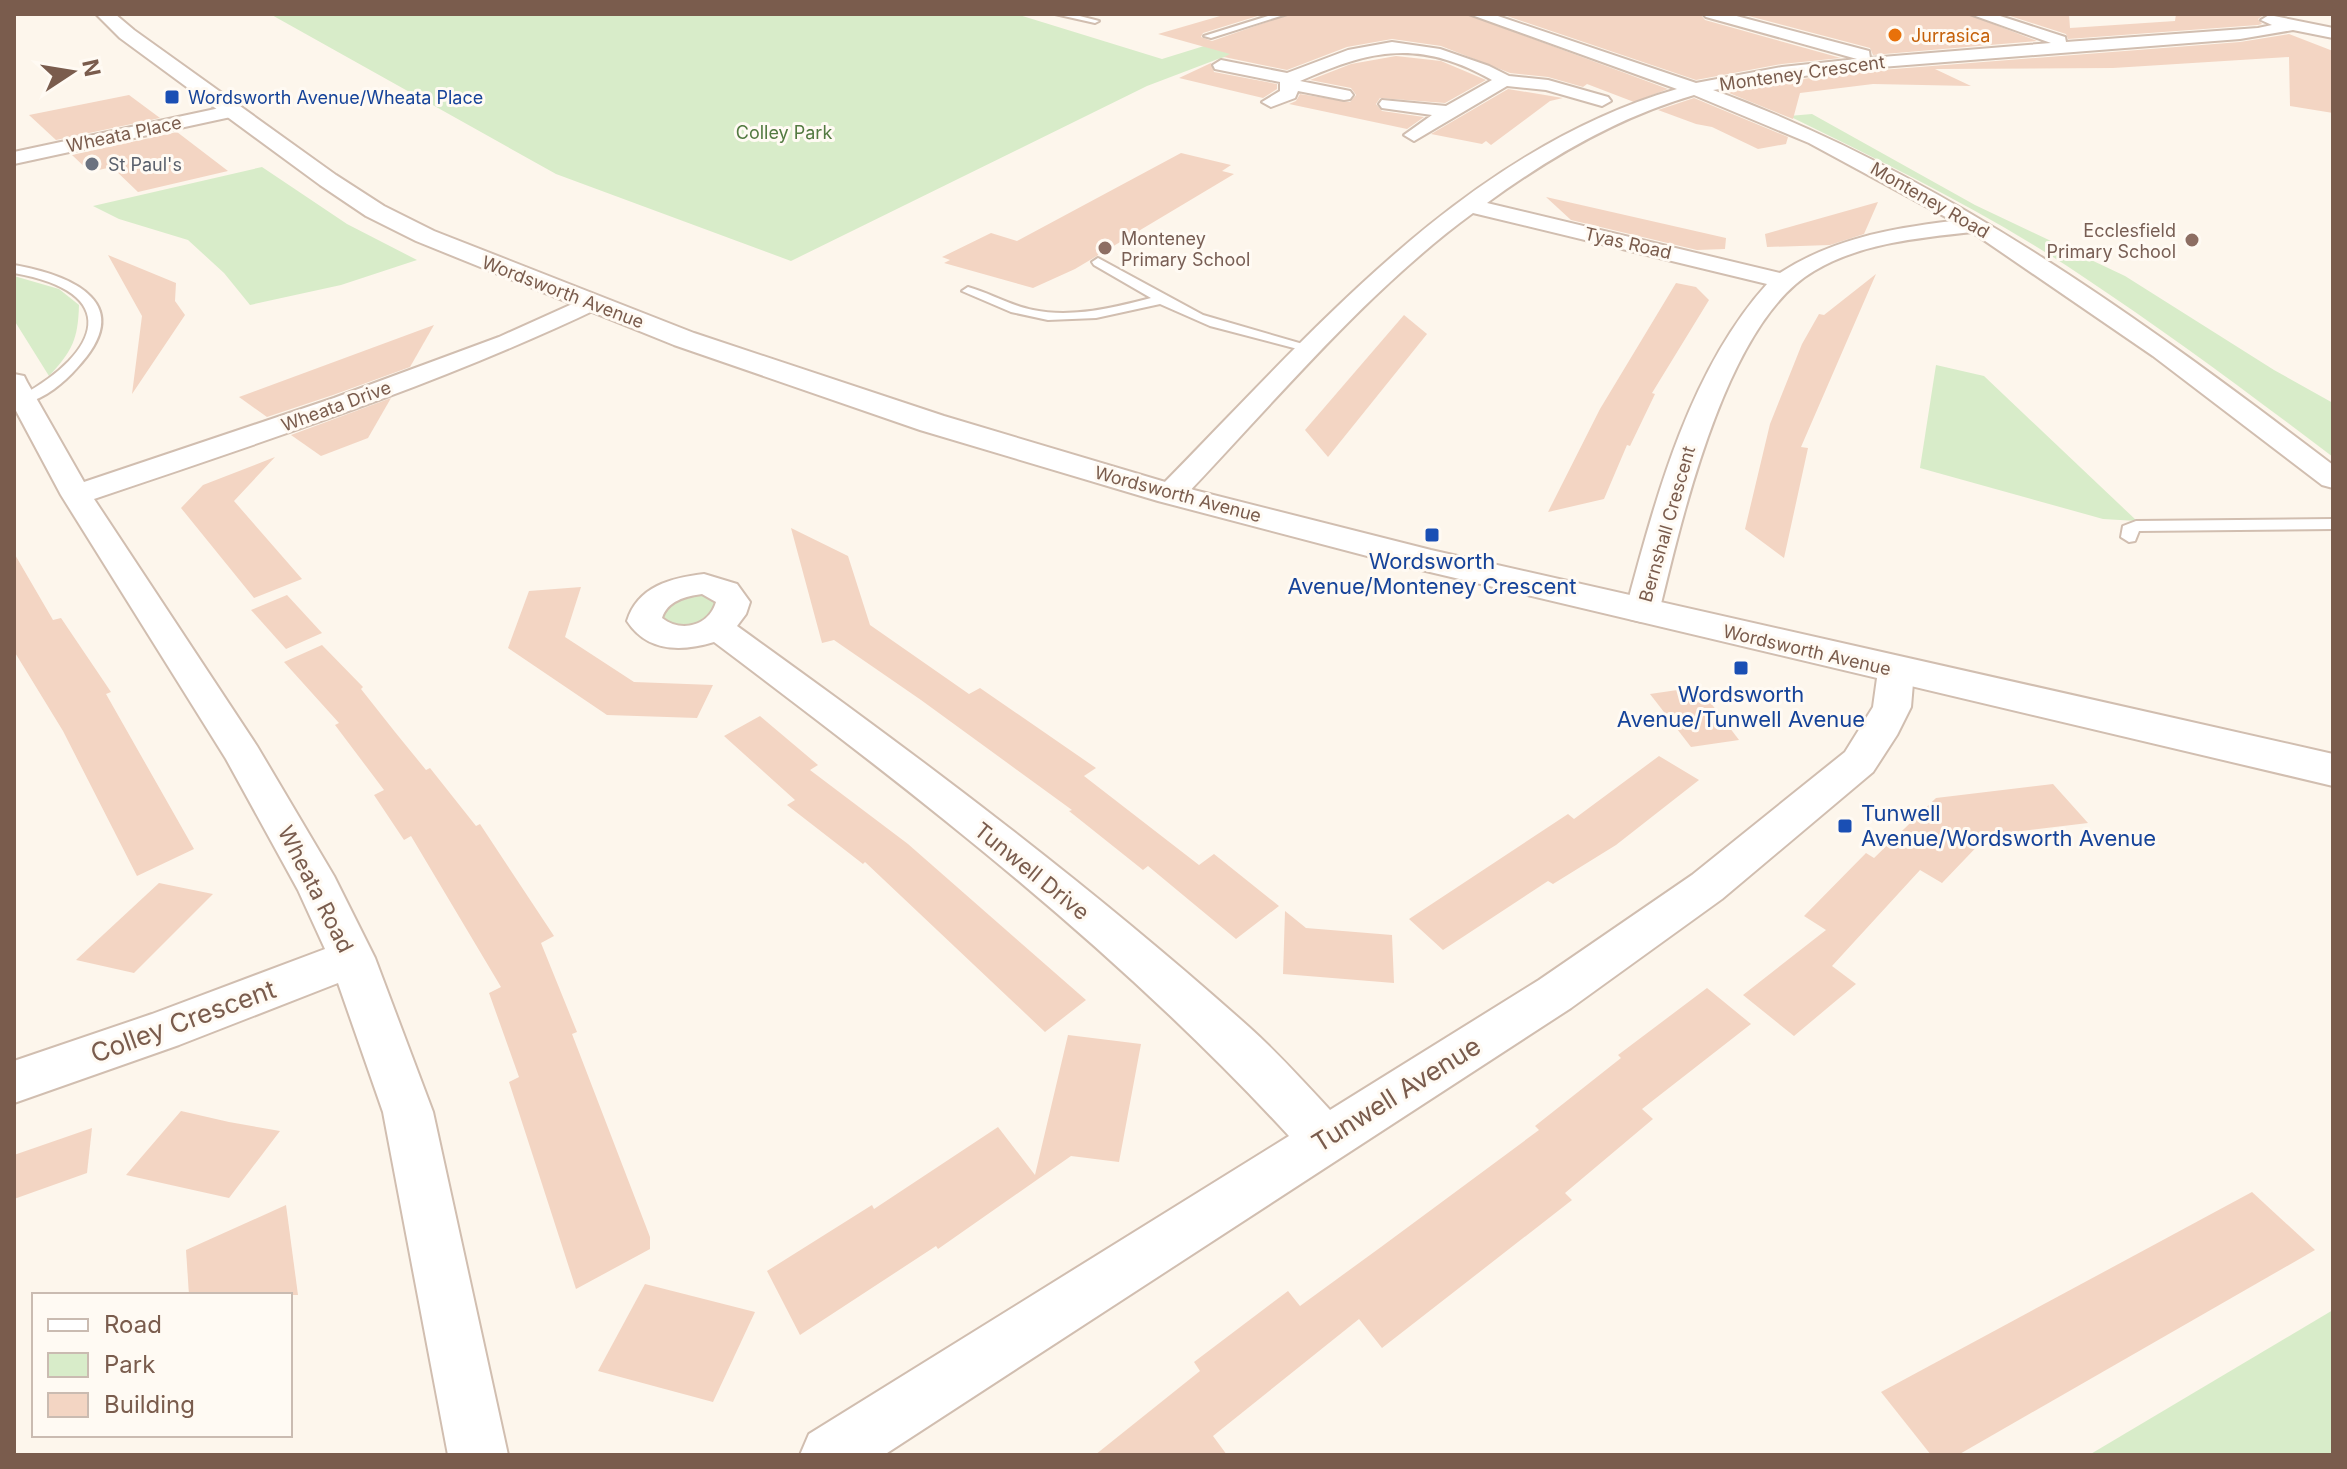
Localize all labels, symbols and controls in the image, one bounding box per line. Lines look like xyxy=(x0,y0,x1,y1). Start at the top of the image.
place label: Jurrasica xyxy=(1911,25,1990,46)
marker: Jurrasica xyxy=(1886,26,1904,44)
north arrow xyxy=(32,32,112,112)
street label: Monteney Crescent xyxy=(1718,51,1886,95)
text: N xyxy=(77,57,106,79)
place label: Wordsworth Avenue/Wheata Place xyxy=(188,87,483,108)
marker: Wordsworth Avenue/Wheata Place xyxy=(163,88,181,106)
street label: Wheata Place xyxy=(65,112,183,156)
park label: Colley Park xyxy=(736,122,832,143)
place label: St Paul's xyxy=(108,154,182,175)
marker: St Paul's xyxy=(83,155,101,173)
street label: Monteney Road xyxy=(1867,158,1993,242)
place label: Ecclesfield Primary School xyxy=(2047,220,2176,262)
street label: Tyas Road xyxy=(1582,223,1674,263)
place label: Monteney Primary School xyxy=(1121,228,1250,270)
marker: Ecclesfield Primary School xyxy=(2183,231,2201,249)
marker: Monteney Primary School xyxy=(1096,239,1114,257)
street label: Wordsworth Avenue xyxy=(479,251,647,333)
street label: Wheata Drive xyxy=(278,376,394,436)
street label: Bernshall Crescent xyxy=(1635,444,1699,604)
street label: Wordsworth Avenue xyxy=(1092,462,1264,526)
marker: Wordsworth Avenue/Monteney Crescent xyxy=(1423,526,1441,544)
place label: Wordsworth Avenue/Monteney Crescent xyxy=(1287,548,1577,599)
street label: Wordsworth Avenue xyxy=(1721,620,1893,680)
marker: Wordsworth Avenue/Tunwell Avenue xyxy=(1732,659,1750,677)
place label: Wordsworth Avenue/Tunwell Avenue xyxy=(1617,681,1865,732)
place label: Tunwell Avenue/Wordsworth Avenue xyxy=(1861,800,2156,851)
street label: Tunwell Drive xyxy=(969,817,1095,925)
marker: Tunwell Avenue/Wordsworth Avenue xyxy=(1836,817,1854,835)
street label: Wheata Road xyxy=(273,821,359,957)
street label: Colley Crescent xyxy=(86,973,280,1069)
street label: Tunwell Avenue xyxy=(1306,1030,1486,1158)
legend xyxy=(32,1293,292,1437)
text: Road xyxy=(104,1310,162,1339)
text: Park xyxy=(104,1350,155,1379)
text: Building xyxy=(104,1390,195,1419)

